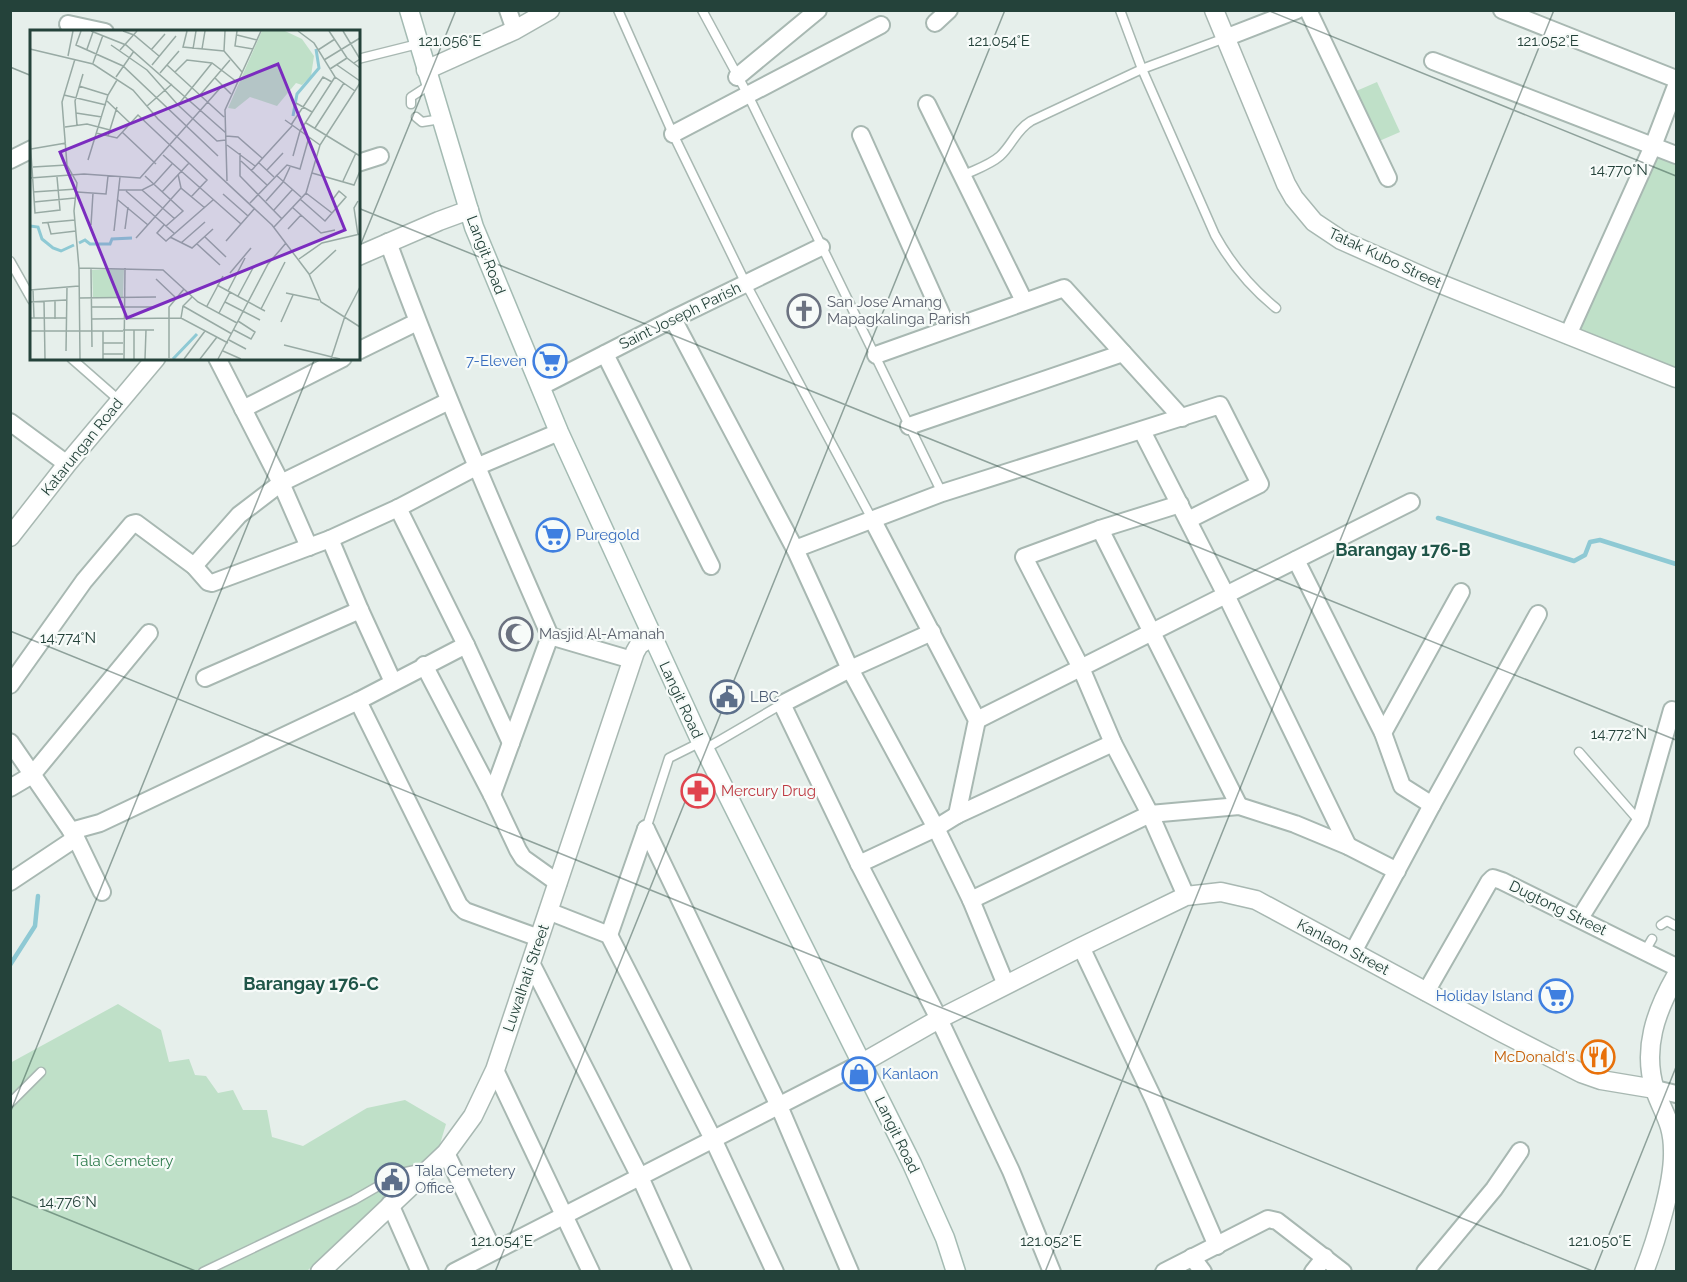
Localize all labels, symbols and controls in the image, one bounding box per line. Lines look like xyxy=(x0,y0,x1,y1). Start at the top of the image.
inset map xyxy=(30,30,360,360)
text: 121.056°E xyxy=(418,32,482,50)
text: 121.054°E xyxy=(968,32,1030,50)
text: 121.052°E xyxy=(1517,32,1579,50)
text: 14.770°N xyxy=(1590,161,1648,179)
street label: Langit Road xyxy=(463,213,509,297)
street label: Tatak Kubo Street xyxy=(1326,224,1444,292)
street label: Saint Joseph Parish xyxy=(616,279,744,353)
church icon: San Jose Amang Mapagkalinga Parish xyxy=(786,293,822,329)
place label: San Jose Amang Mapagkalinga Parish xyxy=(827,293,970,328)
supermarket icon: 7-Eleven xyxy=(532,343,568,379)
place label: 7-Eleven xyxy=(466,352,527,370)
street label: Katarungan Road xyxy=(37,395,127,499)
supermarket icon: Puregold xyxy=(535,517,571,553)
place label: Puregold xyxy=(576,526,640,544)
district label: Barangay 176-B xyxy=(1335,539,1471,560)
mosque icon: Masjid Al-Amanah xyxy=(498,616,534,652)
place label: Masjid Al-Amanah xyxy=(539,625,665,643)
text: 14.774°N xyxy=(40,629,96,647)
street label: Langit Road xyxy=(655,659,707,741)
public building icon: LBC xyxy=(709,679,745,715)
place label: LBC xyxy=(750,688,779,706)
text: 14.772°N xyxy=(1591,725,1647,743)
pharmacy icon: Mercury Drug xyxy=(680,773,716,809)
place label: Mercury Drug xyxy=(721,782,816,800)
street label: Dugtong Street xyxy=(1506,877,1610,939)
street label: Kanlaon Street xyxy=(1294,915,1392,979)
street label: Luwalhati Street xyxy=(499,922,553,1034)
district label: Barangay 176-C xyxy=(243,973,379,994)
supermarket icon: Holiday Island xyxy=(1538,978,1574,1014)
place label: Holiday Island xyxy=(1436,987,1533,1005)
restaurant icon: McDonald's xyxy=(1580,1039,1616,1075)
place label: McDonald's xyxy=(1494,1048,1575,1066)
shop icon: Kanlaon xyxy=(841,1056,877,1092)
place label: Kanlaon xyxy=(882,1065,939,1083)
street label: Langit Road xyxy=(871,1094,923,1176)
park label: Tala Cemetery xyxy=(73,1152,173,1170)
public building icon: Tala Cemetery Office xyxy=(374,1162,410,1198)
place label: Tala Cemetery Office xyxy=(415,1162,516,1197)
text: 14.776°N xyxy=(39,1193,97,1211)
text: 121.054°E xyxy=(471,1232,533,1250)
text: 121.052°E xyxy=(1020,1232,1082,1250)
text: 121.050°E xyxy=(1569,1232,1631,1250)

